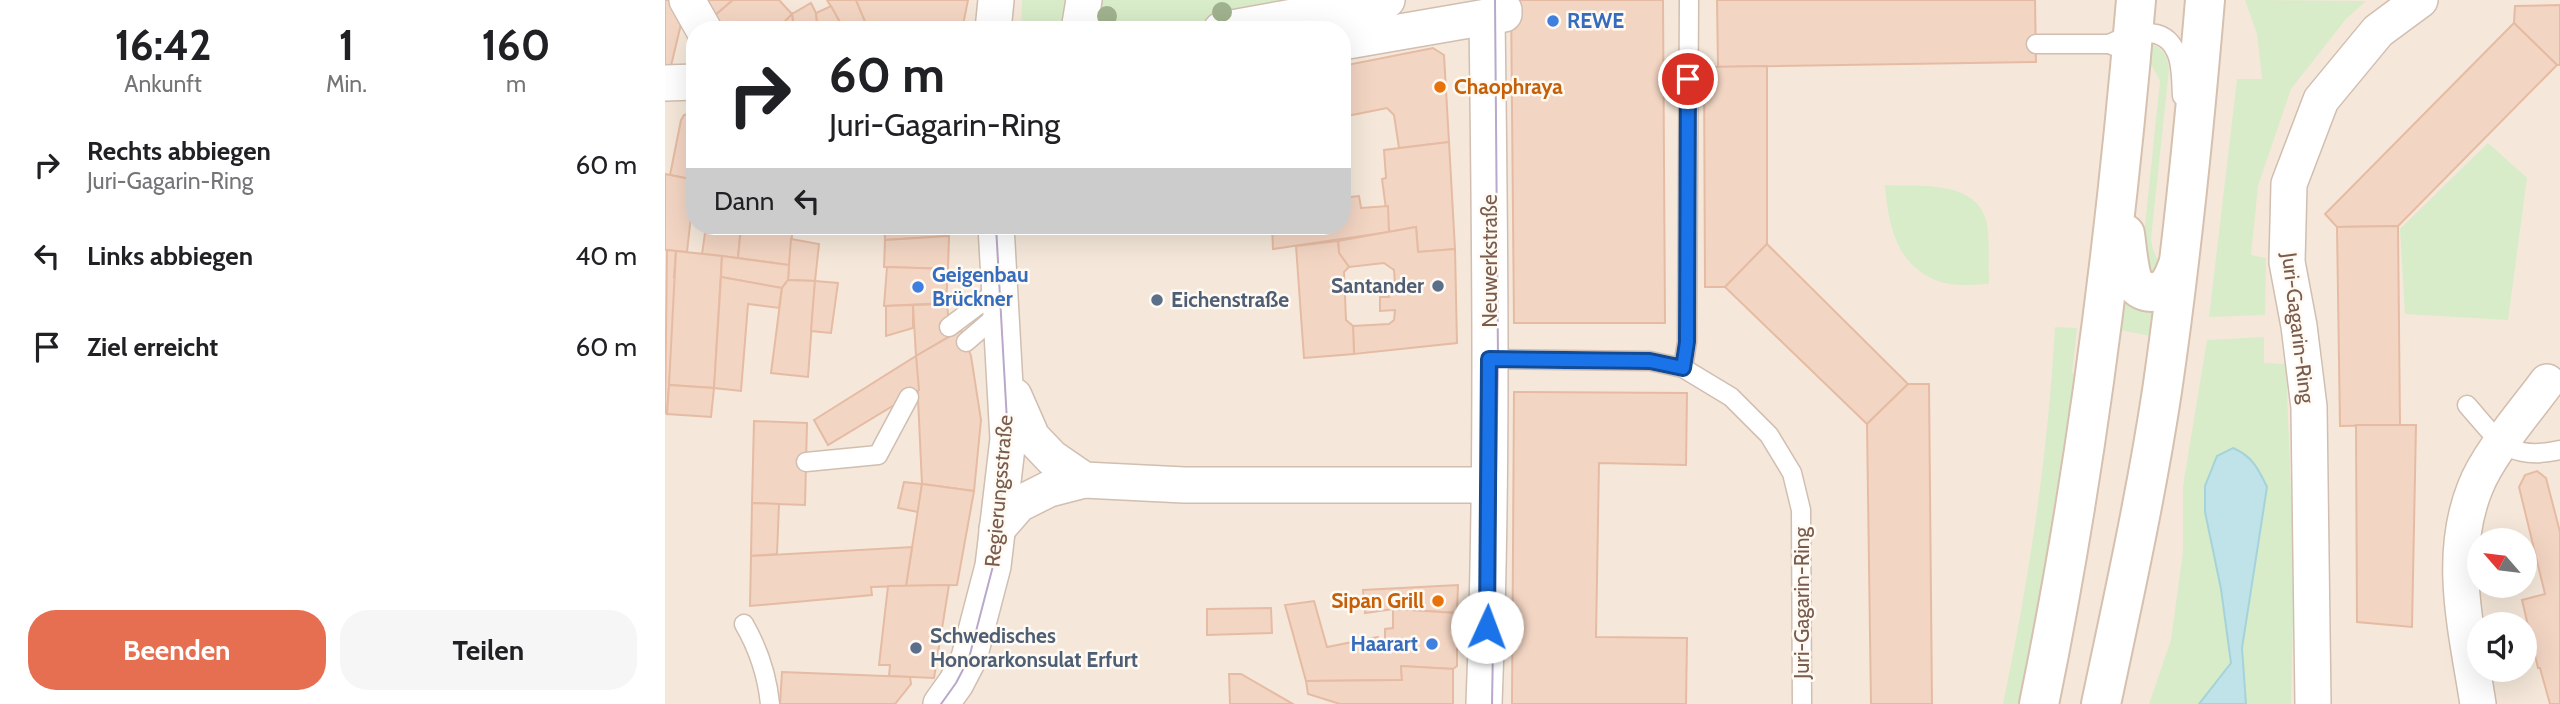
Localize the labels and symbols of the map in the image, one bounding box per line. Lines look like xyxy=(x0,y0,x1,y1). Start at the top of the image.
place label: REWE xyxy=(1567,8,1624,33)
marker: REWE xyxy=(1545,13,1561,29)
pin xyxy=(1658,49,1718,109)
place label: Chaophraya xyxy=(1454,74,1563,99)
marker: Chaophraya xyxy=(1432,79,1448,95)
street label: Neuwerkstraße xyxy=(1477,194,1502,328)
street label: Juri-Gagarin-Ring xyxy=(2277,250,2320,405)
place label: Geigenbau Brückner xyxy=(932,262,1029,311)
place label: Santander xyxy=(1331,273,1424,298)
marker: Santander xyxy=(1430,278,1446,294)
marker: Geigenbau Brückner xyxy=(910,279,926,295)
place label: Eichenstraße xyxy=(1171,287,1289,312)
marker: Eichenstraße xyxy=(1149,292,1165,308)
street label: Regierungsstraße xyxy=(979,414,1018,568)
street label: Juri-Gagarin-Ring xyxy=(1789,527,1814,680)
north arrow xyxy=(2467,528,2537,598)
place label: Sipan Grill xyxy=(1331,588,1424,613)
position arrow xyxy=(1450,590,1524,664)
marker: Sipan Grill xyxy=(1430,593,1446,609)
place label: Schwedisches Honorarkonsulat Erfurt xyxy=(930,623,1138,672)
place label: Haarart xyxy=(1351,631,1418,656)
marker: Haarart xyxy=(1424,636,1440,652)
marker: Schwedisches Honorarkonsulat Erfurt xyxy=(908,640,924,656)

